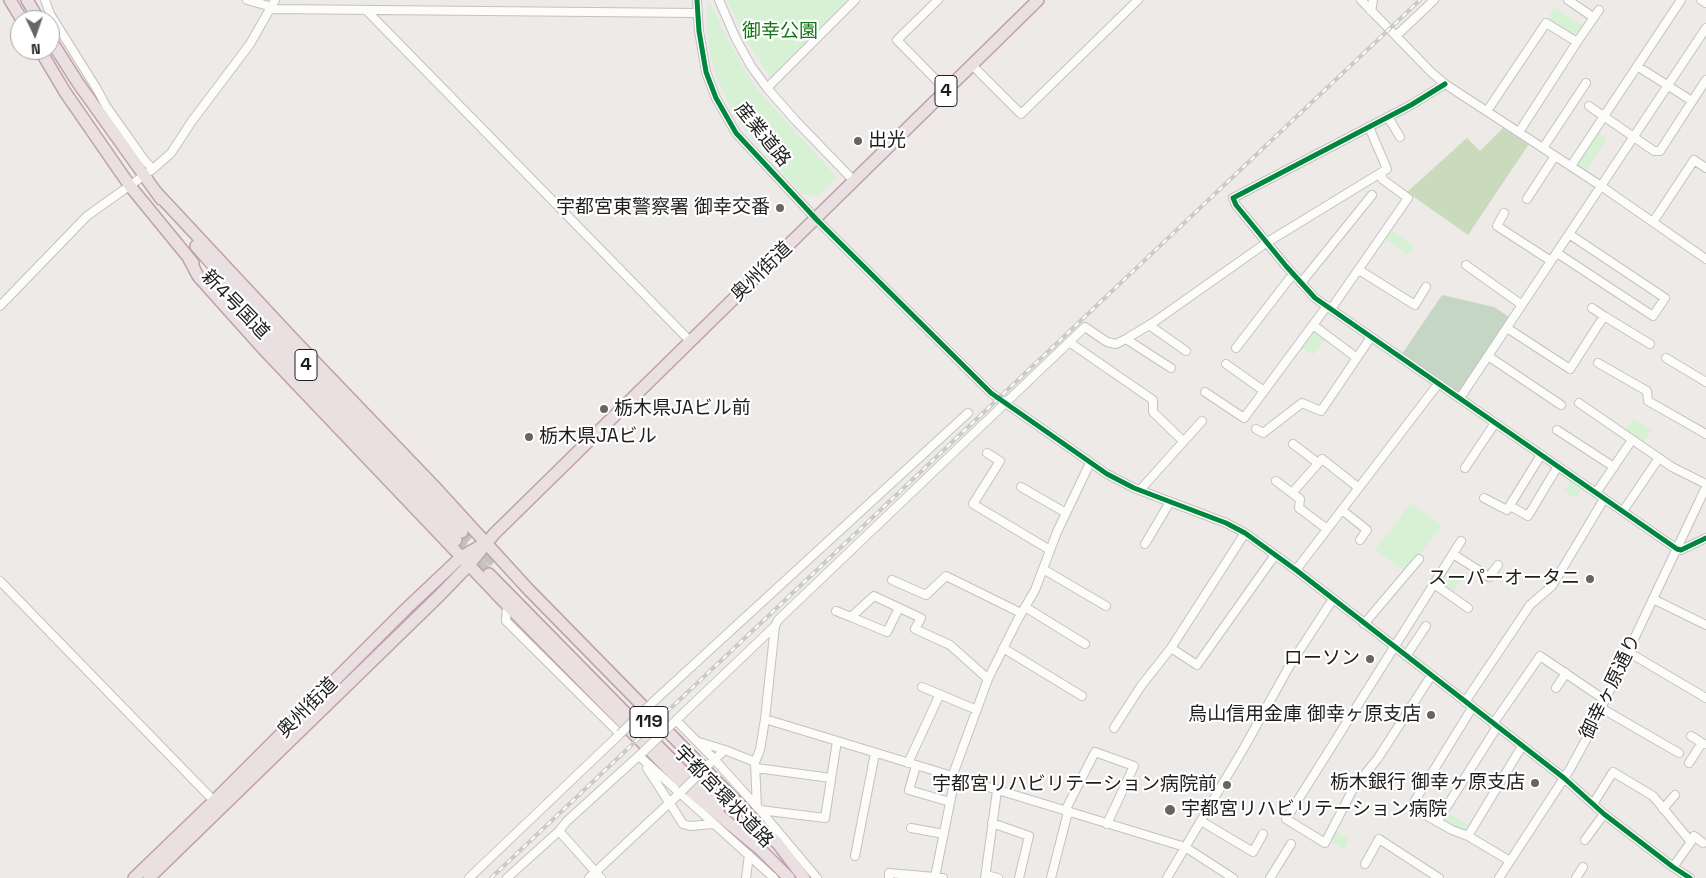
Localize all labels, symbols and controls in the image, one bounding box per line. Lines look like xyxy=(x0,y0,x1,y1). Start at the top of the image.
north arrow xyxy=(10,10,60,60)
park label: 御幸公園 xyxy=(742,21,818,43)
text: N xyxy=(31,40,41,58)
road number: 4 xyxy=(935,76,957,106)
street label: 産業道路 xyxy=(729,98,795,172)
place label: 出光 xyxy=(868,130,906,152)
marker: 出光 xyxy=(852,135,864,147)
place label: 宇都宮東警察署 御幸交番 xyxy=(556,197,770,219)
marker: 宇都宮東警察署 御幸交番 xyxy=(774,202,786,214)
street label: 奥州街道 xyxy=(727,237,797,307)
street label: 新4号国道 xyxy=(196,265,274,345)
road number: 4 xyxy=(295,350,317,380)
place label: 栃木県JAビル前 xyxy=(614,398,751,420)
marker: 栃木県JAビル前 xyxy=(598,403,610,415)
place label: 栃木県JAビル xyxy=(539,426,657,448)
marker: 栃木県JAビル xyxy=(523,431,535,443)
place label: スーパーオータニ xyxy=(1428,568,1580,590)
marker: スーパーオータニ xyxy=(1584,573,1596,585)
street label: 御幸ヶ原通り xyxy=(1576,631,1646,743)
place label: ローソン xyxy=(1284,648,1360,670)
marker: ローソン xyxy=(1364,653,1376,665)
street label: 奥州街道 xyxy=(273,673,343,743)
place label: 烏山信用金庫 御幸ヶ原支店 xyxy=(1188,704,1421,726)
road number: 119 xyxy=(630,706,668,738)
marker: 烏山信用金庫 御幸ヶ原支店 xyxy=(1425,709,1437,721)
street label: 宇都宮環状道路 xyxy=(669,741,777,853)
place label: 栃木銀行 御幸ヶ原支店 xyxy=(1330,772,1525,794)
place label: 宇都宮リハビリテーション病院前 xyxy=(932,774,1217,796)
marker: 栃木銀行 御幸ヶ原支店 xyxy=(1529,777,1541,789)
marker: 宇都宮リハビリテーション病院前 xyxy=(1221,779,1233,791)
place label: 宇都宮リハビリテーション病院 xyxy=(1181,799,1447,821)
marker: 宇都宮リハビリテーション病院 xyxy=(1163,803,1177,817)

